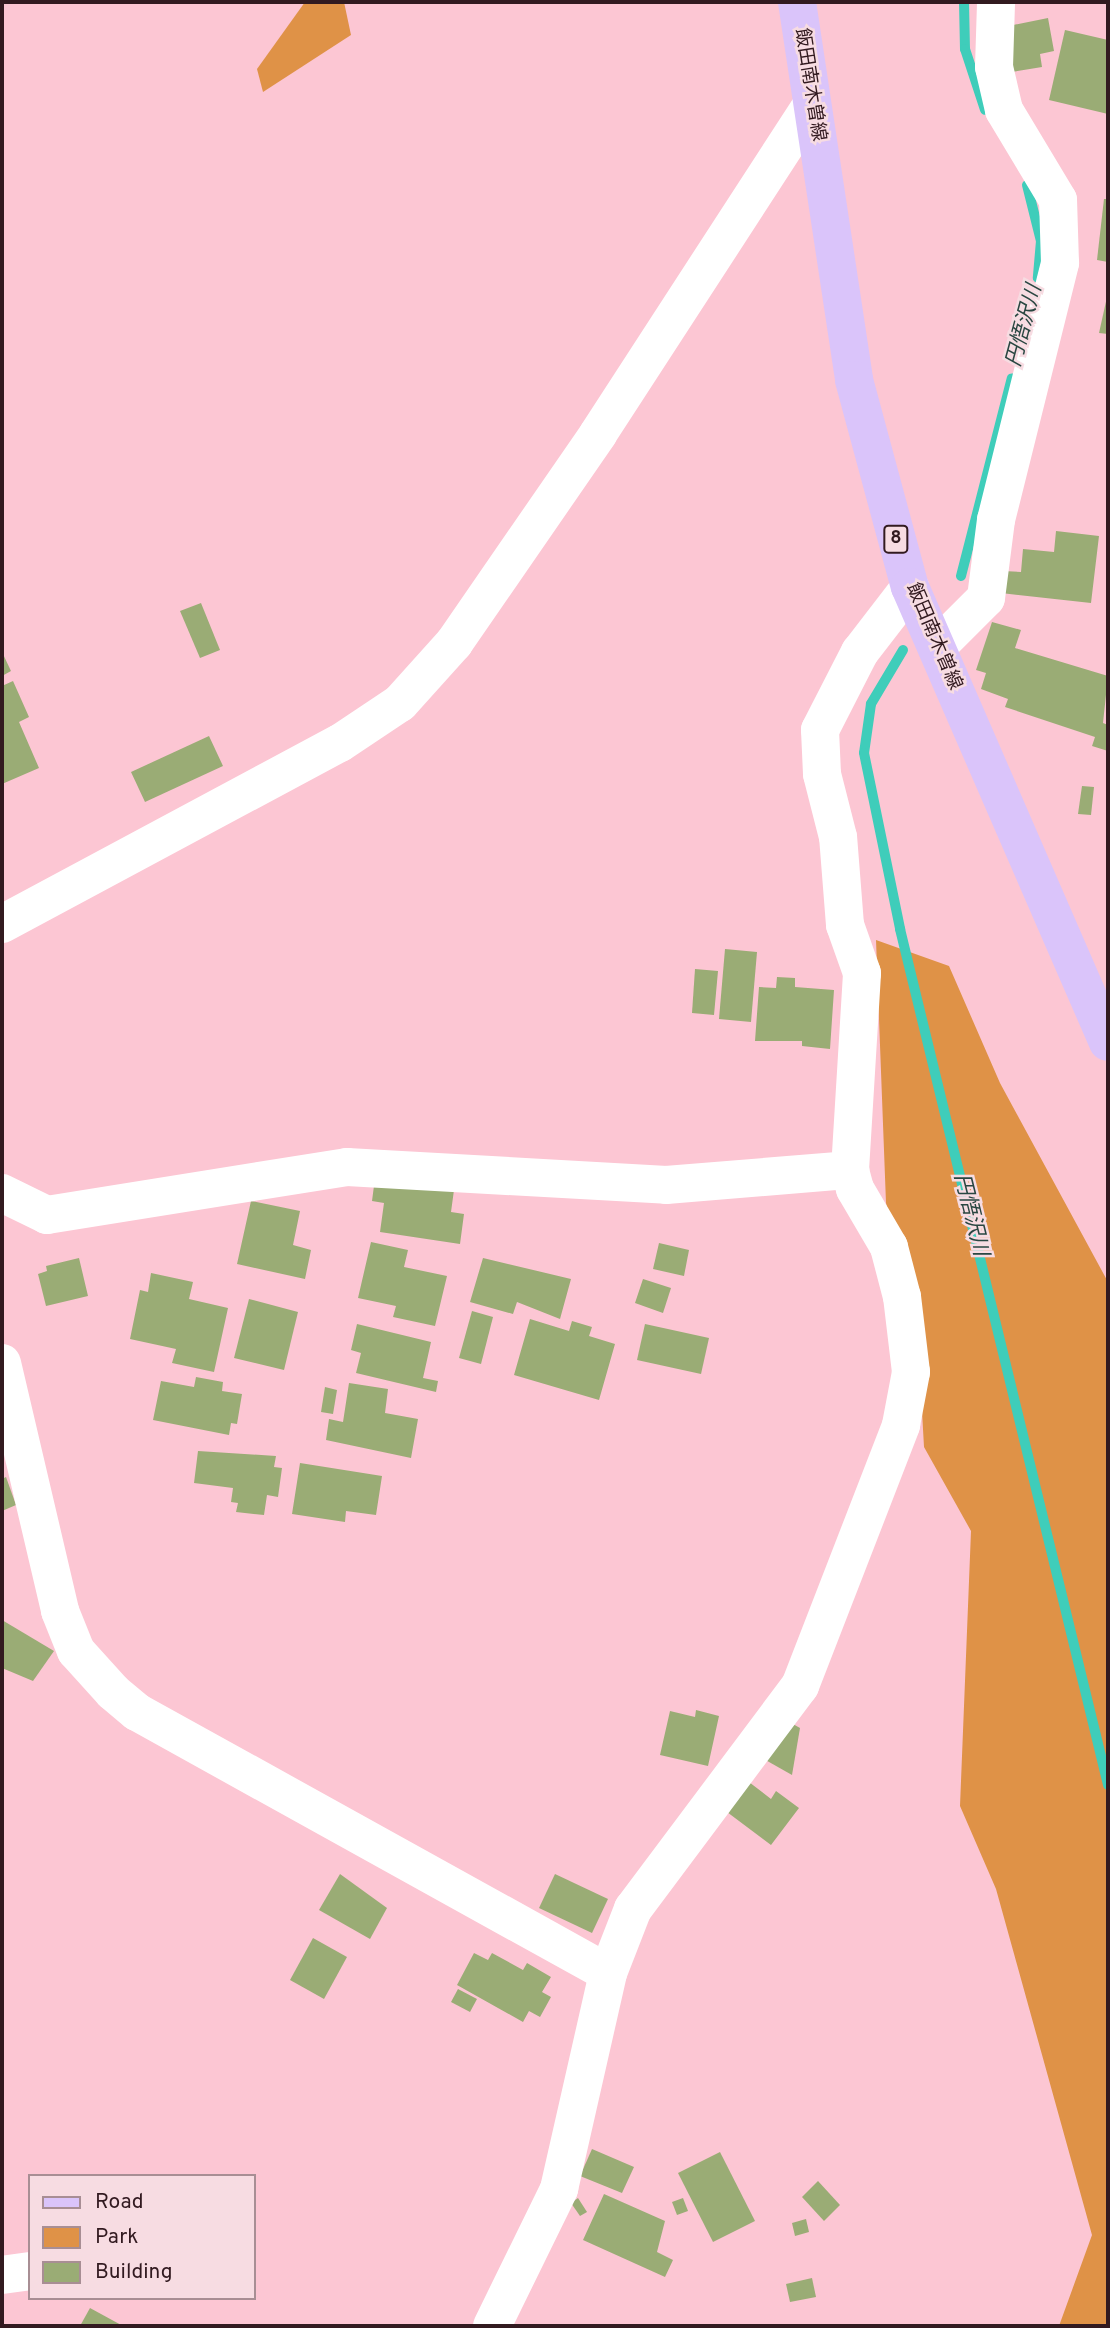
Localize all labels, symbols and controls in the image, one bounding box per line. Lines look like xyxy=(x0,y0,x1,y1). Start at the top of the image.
street label: 飯田南木曽線 xyxy=(789,27,829,143)
water label: 円悟沢川 xyxy=(1002,282,1048,370)
road number: 8 xyxy=(882,524,910,554)
street label: 飯田南木曽線 xyxy=(900,580,966,694)
water label: 円悟沢川 xyxy=(948,1171,992,1259)
legend xyxy=(28,2174,256,2300)
text: Road xyxy=(95,2189,144,2216)
text: Park xyxy=(95,2224,138,2251)
text: Building xyxy=(95,2259,173,2286)

